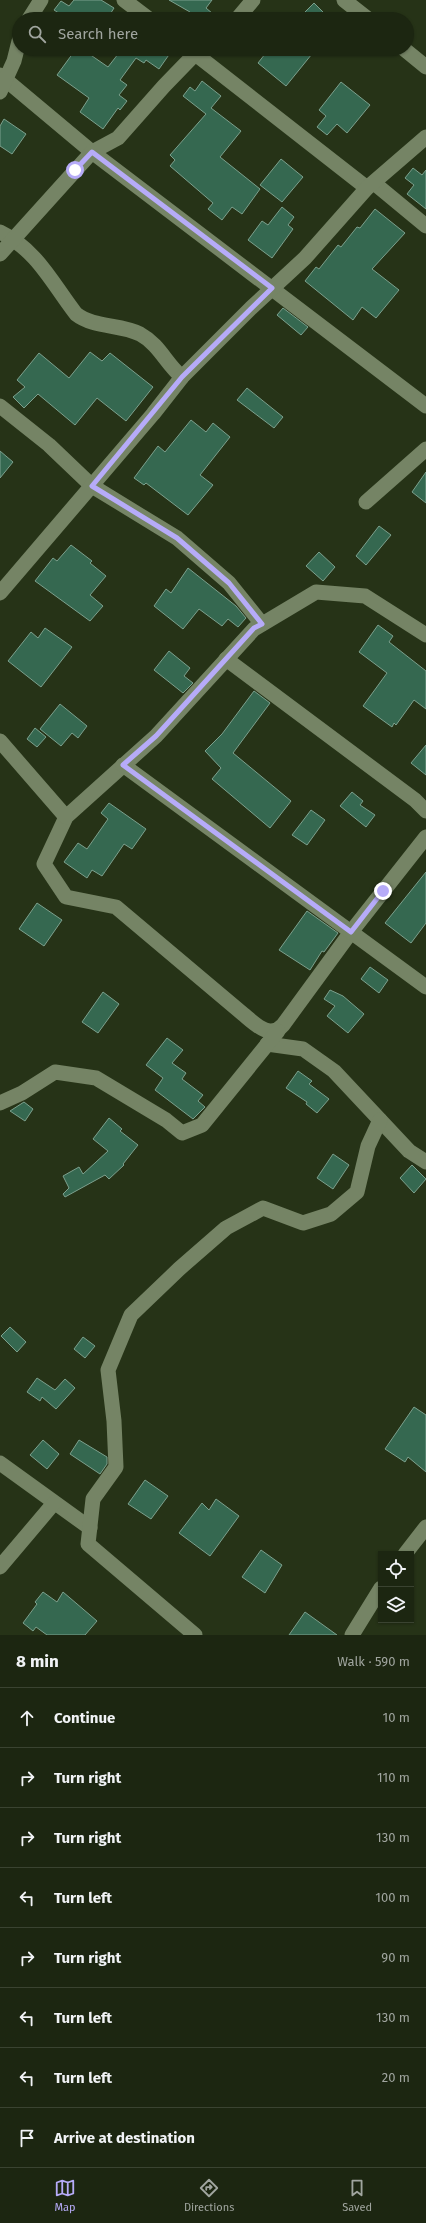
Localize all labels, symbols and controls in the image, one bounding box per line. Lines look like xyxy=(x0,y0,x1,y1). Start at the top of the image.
search box xyxy=(12,12,414,56)
icon: search xyxy=(26,23,48,45)
text: Search here xyxy=(58,25,138,43)
route start xyxy=(66,161,84,179)
route end xyxy=(374,882,392,900)
map controls xyxy=(378,1551,414,1623)
button: locate xyxy=(378,1551,414,1587)
button: layers xyxy=(378,1587,414,1623)
text: 8 min xyxy=(16,1651,59,1672)
text: Walk · 590 m xyxy=(337,1654,410,1669)
icon: ahead xyxy=(16,1707,38,1729)
text: Continue xyxy=(54,1709,115,1727)
text: 10 m xyxy=(383,1710,410,1725)
icon: right xyxy=(16,1767,38,1789)
text: Turn right xyxy=(54,1769,121,1787)
text: 110 m xyxy=(377,1770,410,1785)
icon: right xyxy=(16,1827,38,1849)
text: Turn right xyxy=(54,1829,121,1847)
text: 130 m xyxy=(376,1830,410,1845)
icon: left xyxy=(16,1887,38,1909)
text: Turn left xyxy=(54,1889,112,1907)
text: 100 m xyxy=(375,1890,410,1905)
icon: right xyxy=(16,1947,38,1969)
text: Turn right xyxy=(54,1949,121,1967)
text: 90 m xyxy=(381,1950,410,1965)
icon: left xyxy=(16,2007,38,2029)
text: Turn left xyxy=(54,2009,112,2027)
text: 130 m xyxy=(376,2010,410,2025)
icon: left xyxy=(16,2067,38,2089)
text: Turn left xyxy=(54,2069,112,2087)
text: 20 m xyxy=(382,2070,410,2085)
icon: arrive xyxy=(16,2127,38,2149)
text: Arrive at destination xyxy=(54,2129,195,2147)
tab: Map xyxy=(54,2177,76,2214)
tab: Directions xyxy=(184,2177,234,2214)
tab: Saved xyxy=(342,2177,372,2214)

